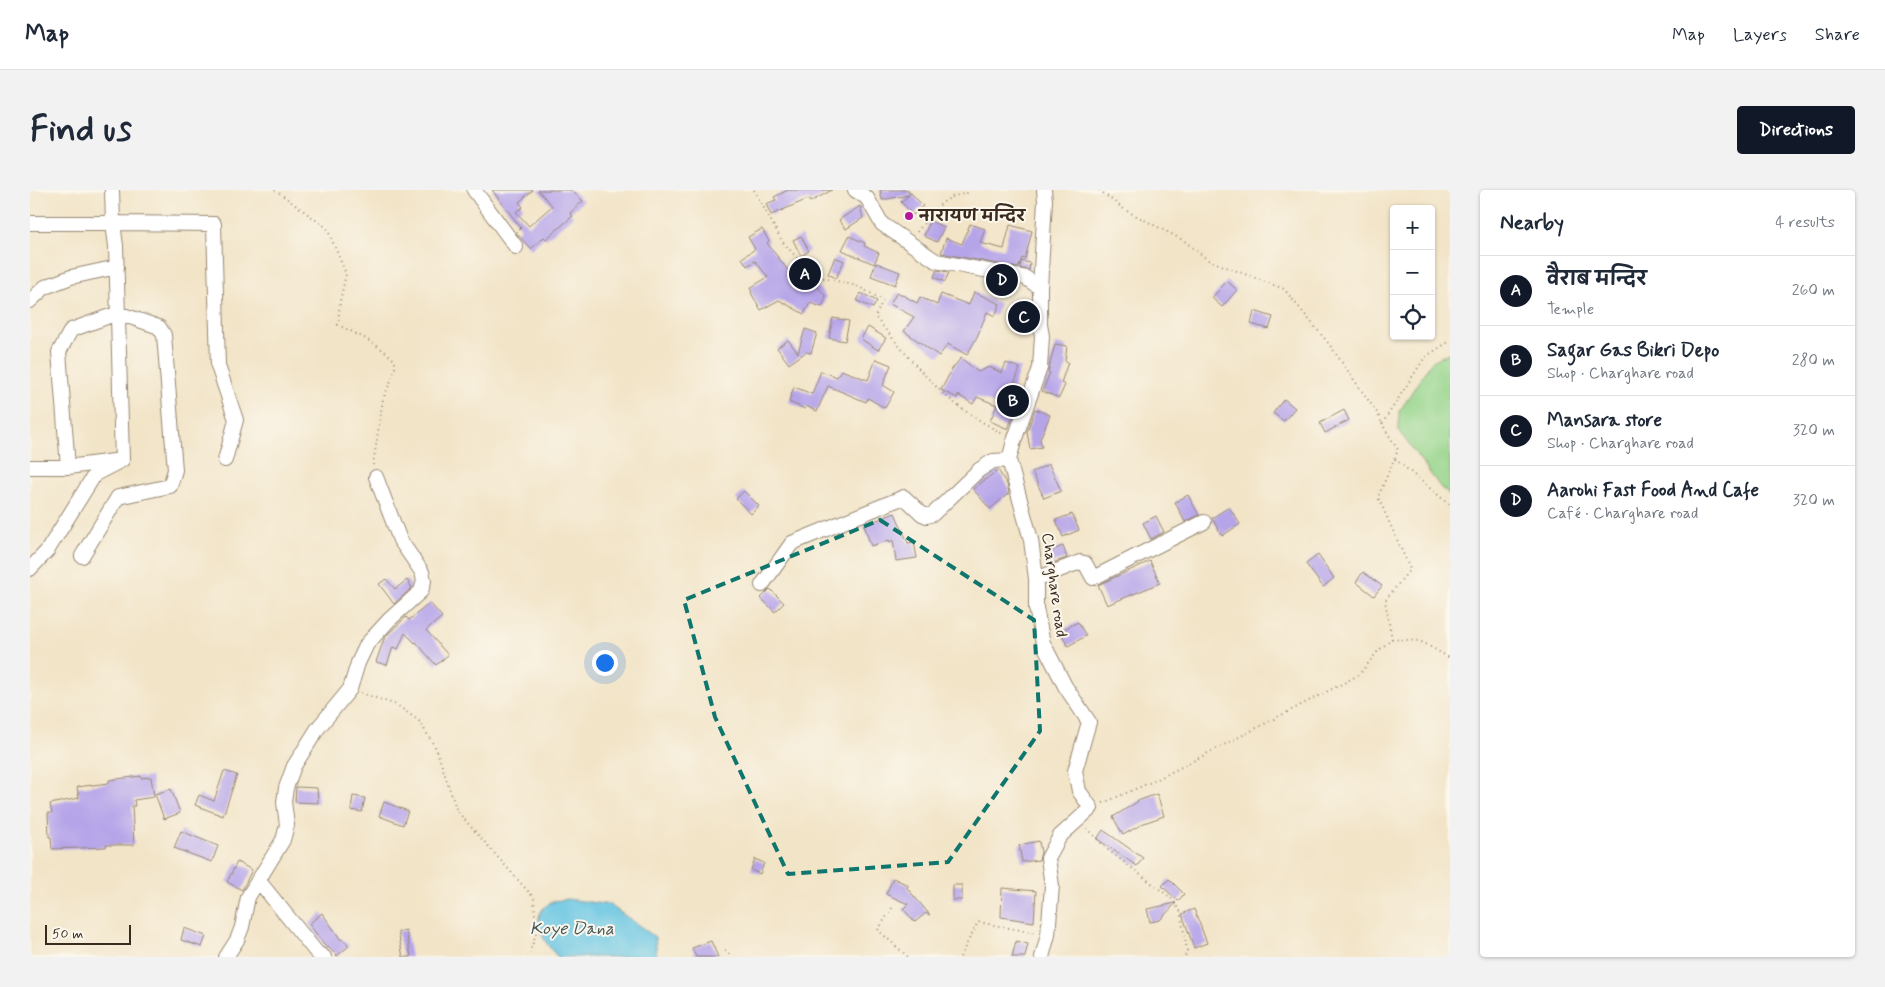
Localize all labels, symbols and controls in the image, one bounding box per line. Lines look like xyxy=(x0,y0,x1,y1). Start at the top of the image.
text: Map xyxy=(25,19,69,50)
text: Map xyxy=(1672,23,1705,47)
text: Layers xyxy=(1733,23,1787,47)
text: Share xyxy=(1815,23,1860,47)
button: Directions xyxy=(1737,106,1855,154)
text: Find us xyxy=(30,107,132,153)
place label: नारायण मन्दिर xyxy=(917,203,1026,227)
map controls xyxy=(1390,205,1435,340)
button: + xyxy=(1390,205,1435,250)
text: Nearby xyxy=(1500,209,1564,237)
marker: नारायण मन्दिर xyxy=(903,210,915,222)
text: 4 results xyxy=(1775,212,1835,233)
button: − xyxy=(1390,250,1435,295)
pin: A xyxy=(789,255,821,293)
pin: D xyxy=(986,261,1018,299)
text: वैराब मन्दिर xyxy=(1547,267,1647,292)
text: A xyxy=(1511,280,1521,301)
text: 260 m xyxy=(1792,280,1835,301)
button: locate xyxy=(1390,295,1435,340)
pin: C xyxy=(1008,298,1040,336)
text: Temple xyxy=(1547,299,1594,320)
text: Sagar Gas Bikri Depo xyxy=(1547,338,1719,363)
text: B xyxy=(1511,350,1521,371)
text: 280 m xyxy=(1792,350,1835,371)
text: Shop · Charghare road xyxy=(1547,363,1694,384)
pin: B xyxy=(997,382,1029,420)
text: Mansara store xyxy=(1547,408,1662,433)
text: C xyxy=(1510,420,1522,441)
text: 320 m xyxy=(1793,420,1835,441)
text: Shop · Charghare road xyxy=(1547,433,1694,454)
text: Aarohi Fast Food And Cafe xyxy=(1547,478,1759,503)
text: D xyxy=(1510,490,1522,511)
text: 320 m xyxy=(1793,490,1835,511)
text: Café · Charghare road xyxy=(1547,503,1698,524)
street label: Charghare road xyxy=(1036,531,1072,639)
your location xyxy=(592,650,618,676)
water label: Koye Dana xyxy=(530,917,614,941)
scale bar xyxy=(45,922,131,945)
text: 50 m xyxy=(52,925,83,943)

